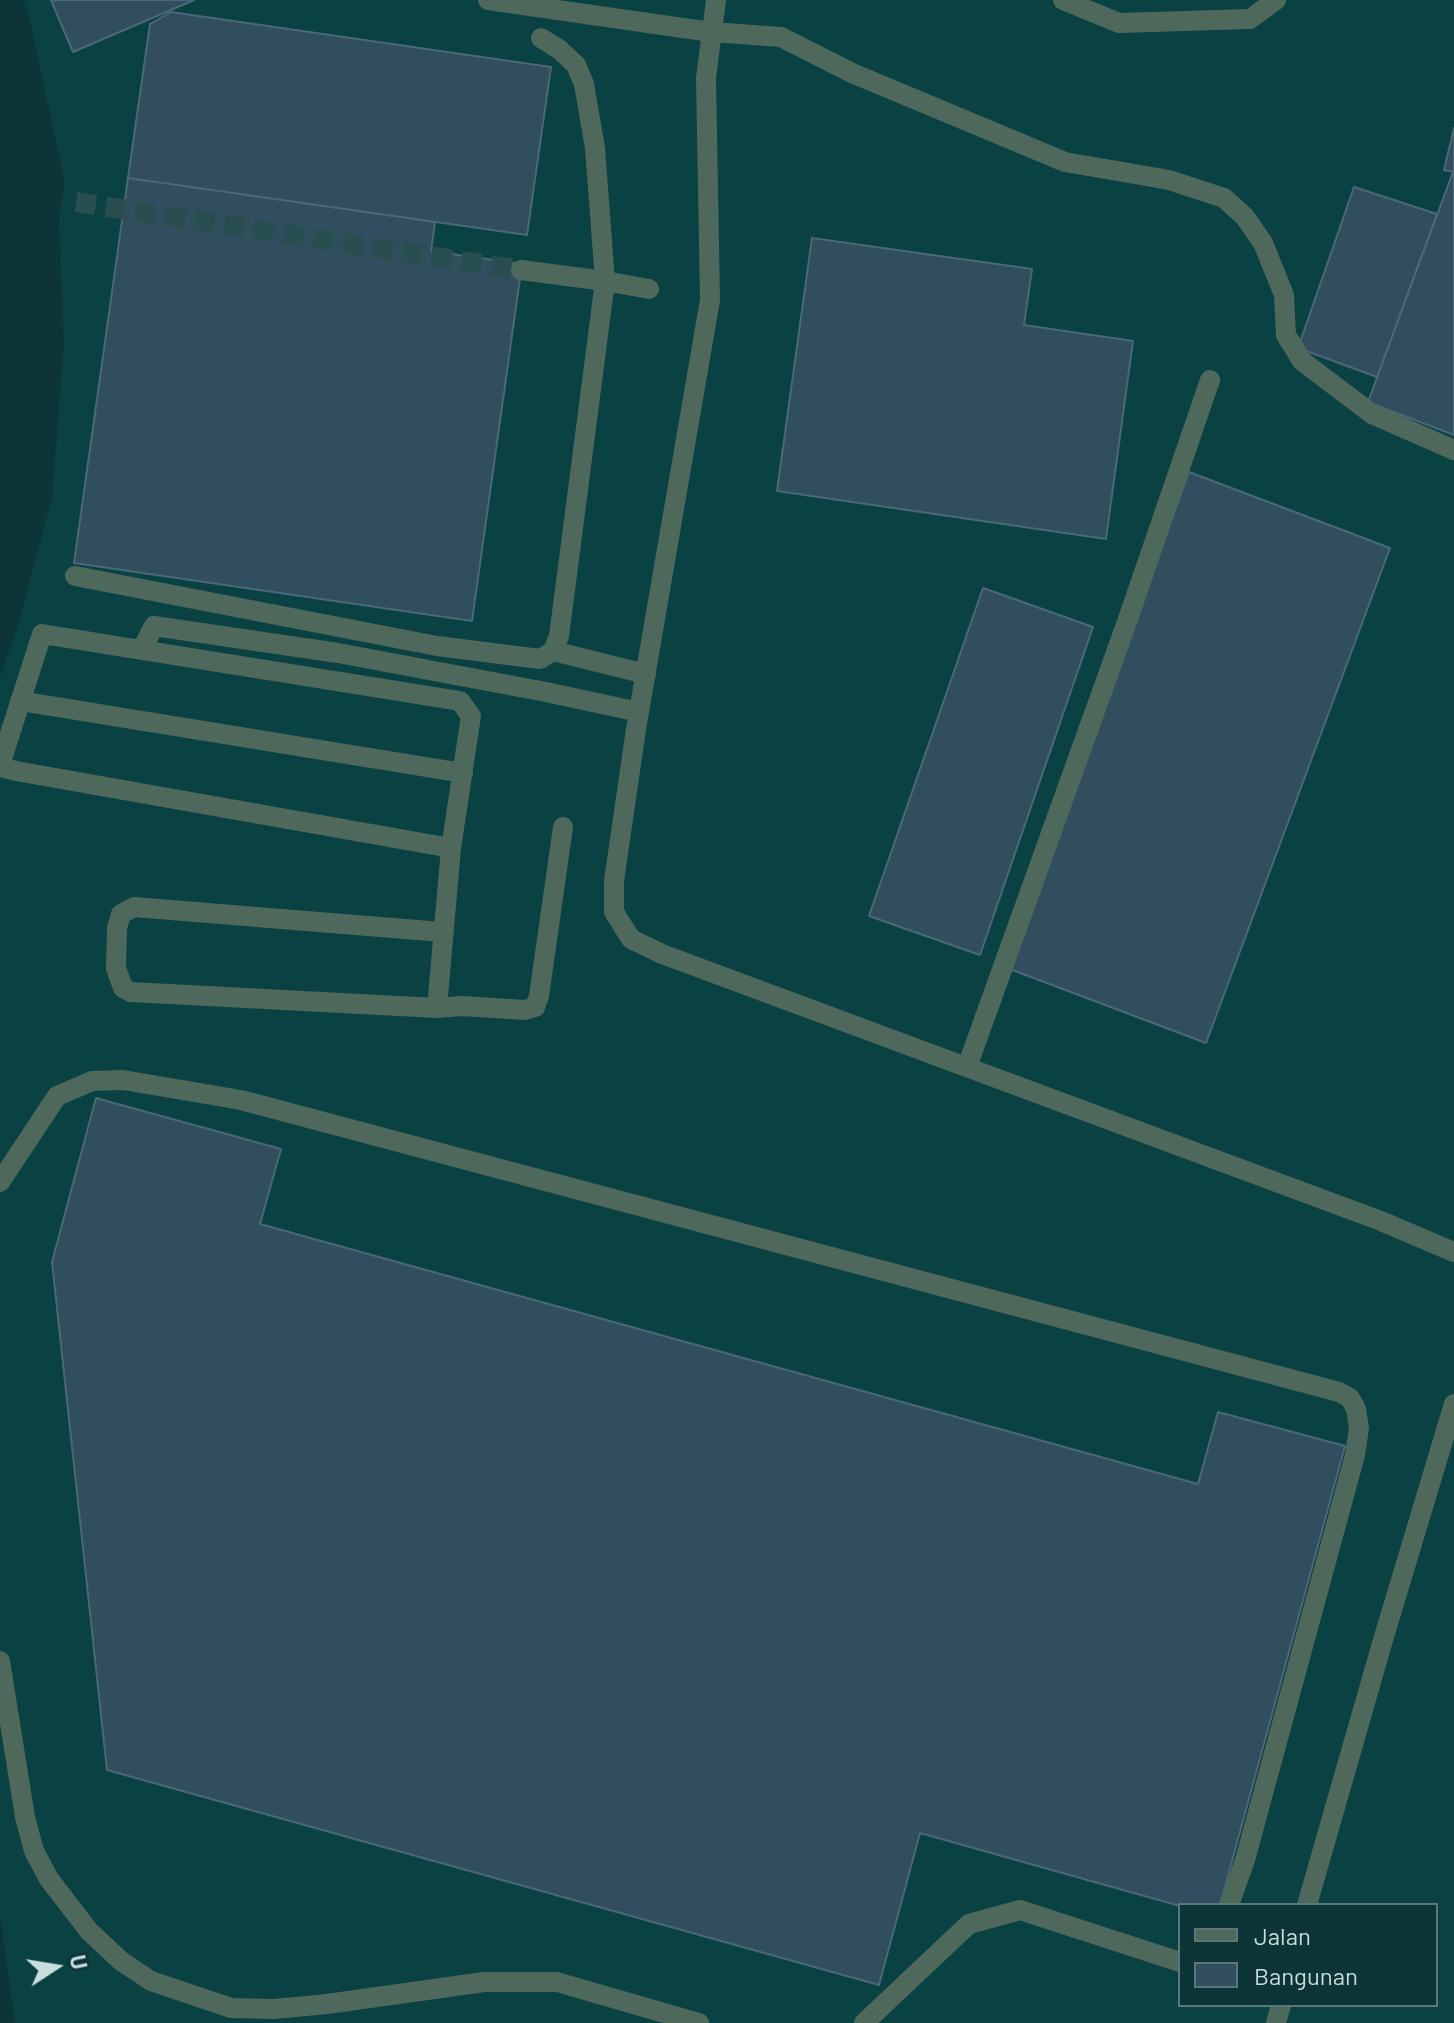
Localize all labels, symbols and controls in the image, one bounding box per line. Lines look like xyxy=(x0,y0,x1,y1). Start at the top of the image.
legend xyxy=(1178,1903,1438,2007)
text: Jalan xyxy=(1254,1921,1311,1950)
north arrow xyxy=(16,1927,96,2007)
text: U xyxy=(65,1953,94,1971)
text: Bangunan xyxy=(1254,1961,1358,1990)

